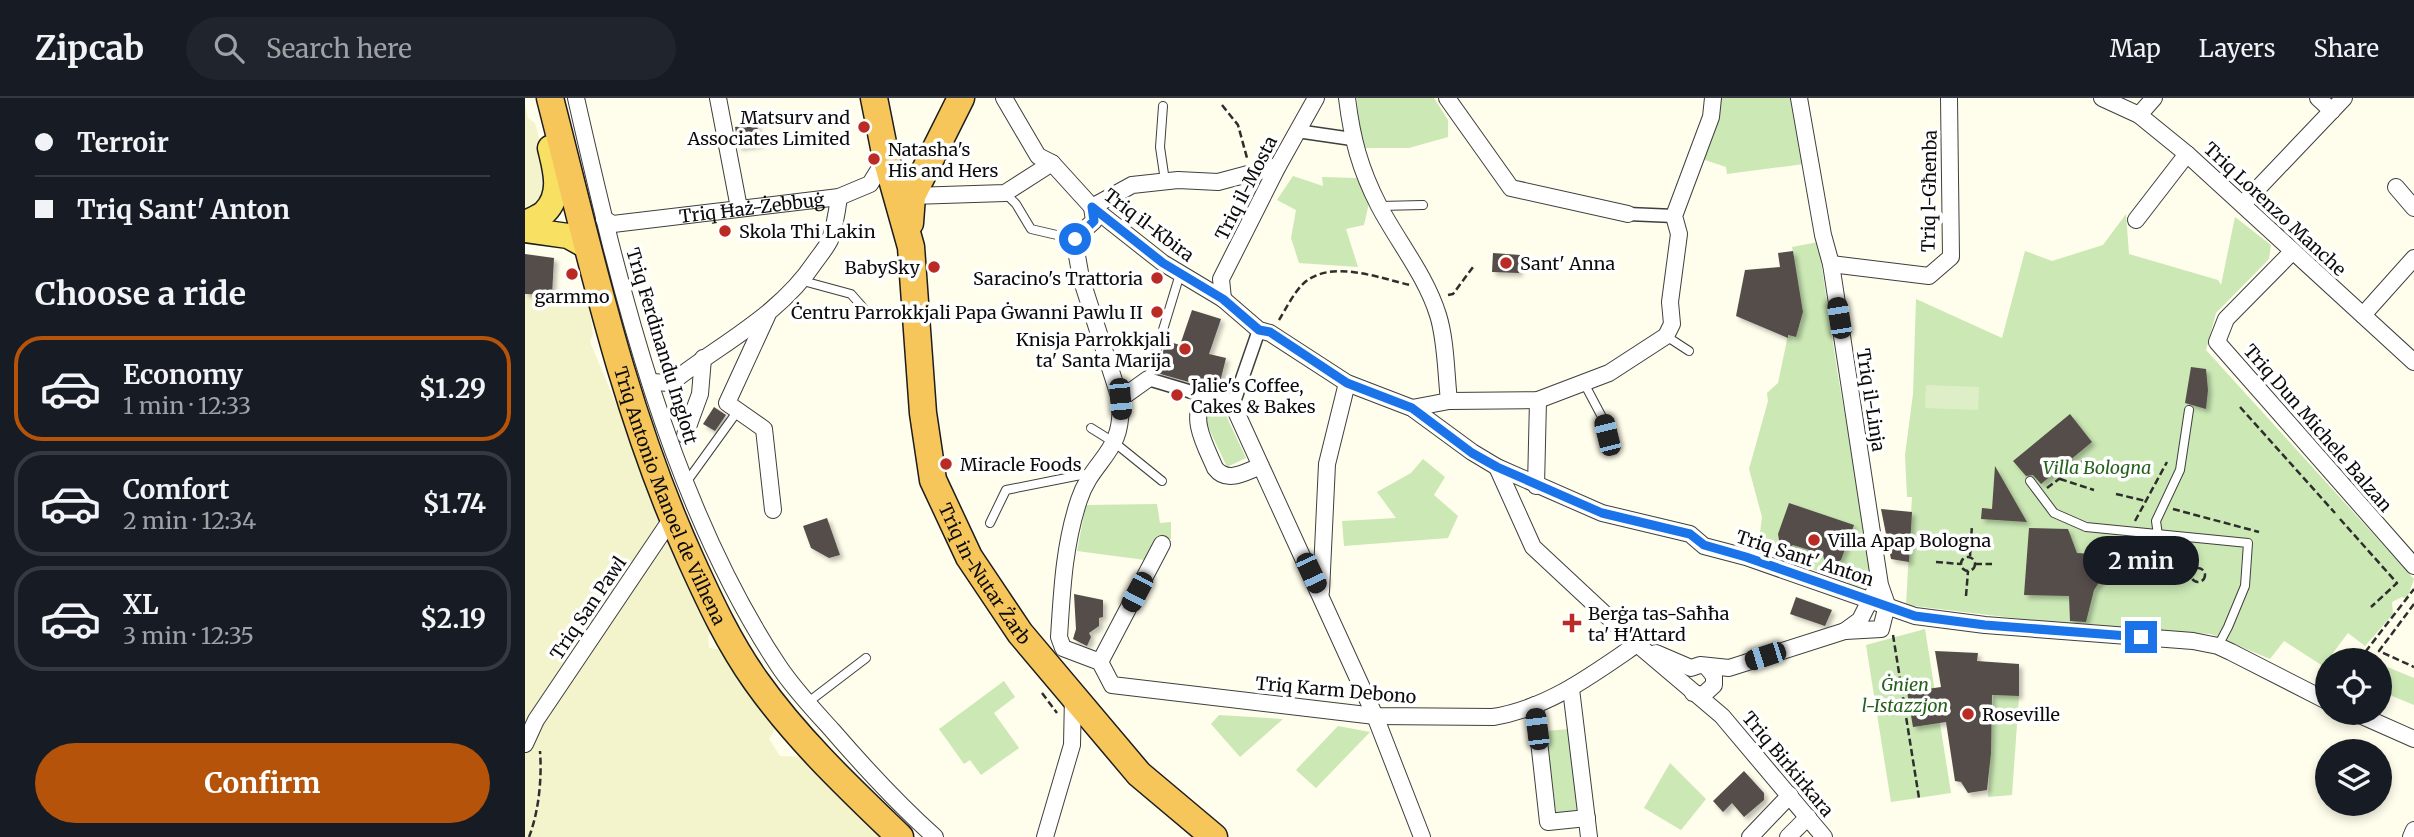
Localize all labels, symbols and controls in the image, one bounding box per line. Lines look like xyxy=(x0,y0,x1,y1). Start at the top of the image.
search box xyxy=(186,17,676,80)
text: Zipcab xyxy=(35,28,144,69)
icon: search xyxy=(210,29,248,67)
text: Search here xyxy=(266,32,412,65)
text: Map xyxy=(2110,33,2161,64)
text: Layers xyxy=(2199,33,2275,64)
text: Share xyxy=(2313,33,2379,64)
place label: Matsurv and Associates Limited xyxy=(686,106,850,150)
marker: Matsurv and Associates Limited xyxy=(856,119,872,135)
text: Terroir xyxy=(77,126,169,159)
street label: Triq l-Għenba xyxy=(1916,129,1942,252)
street label: Triq il-Mosta xyxy=(1210,132,1282,244)
street label: Triq Lorenzo Manche xyxy=(2199,137,2351,281)
place label: Natasha's His and Hers xyxy=(888,138,998,182)
marker: Natasha's His and Hers xyxy=(866,151,882,167)
street label: Triq il-Kbira xyxy=(1099,183,1199,267)
street label: Triq Ħaż-Żebbuġ xyxy=(678,187,826,228)
text: Triq Sant' Anton xyxy=(77,193,290,226)
place label: Skola Thi Lakin xyxy=(739,220,876,243)
marker: Skola Thi Lakin xyxy=(717,223,733,239)
route start xyxy=(1059,223,1091,255)
street label: Triq Ferdinandu Inglott xyxy=(621,245,703,447)
place label: Sant' Anna xyxy=(1520,252,1616,275)
marker: Sant' Anna xyxy=(1498,255,1514,271)
place label: BabySky xyxy=(845,256,921,279)
marker: BabySky xyxy=(926,259,942,275)
marker: garmmo xyxy=(564,266,580,282)
place label: Saracino's Trattoria xyxy=(973,267,1143,290)
marker: Saracino's Trattoria xyxy=(1149,270,1165,286)
text: Choose a ride xyxy=(35,274,246,314)
place label: garmmo xyxy=(535,285,609,308)
car xyxy=(1826,296,1853,340)
place label: Ċentru Parrokkjali Papa Ġwanni Pawlu II xyxy=(791,301,1143,324)
marker: Ċentru Parrokkjali Papa Ġwanni Pawlu II xyxy=(1149,304,1165,320)
place label: Knisja Parrokkjali ta' Santa Marija xyxy=(1016,328,1171,372)
street label: Triq Dun Michele Balzan xyxy=(2239,339,2397,517)
marker: Knisja Parrokkjali ta' Santa Marija xyxy=(1177,341,1193,357)
street label: Triq il-Linja xyxy=(1852,347,1891,453)
icon: car xyxy=(39,357,102,420)
text: Economy xyxy=(123,358,243,391)
street label: Triq Antonio Manoel de Vilhena xyxy=(609,364,732,629)
text: $1.29 xyxy=(419,372,486,405)
place label: Jalie's Coffee, Cakes & Bakes xyxy=(1190,374,1316,418)
car xyxy=(1108,377,1133,421)
marker: Jalie's Coffee, Cakes & Bakes xyxy=(1169,387,1185,403)
text: 1 min · 12:33 xyxy=(123,391,251,420)
car xyxy=(1592,412,1623,458)
place label: Miracle Foods xyxy=(960,453,1082,476)
marker: Miracle Foods xyxy=(938,456,954,472)
park label: Villa Bologna xyxy=(2043,456,2151,479)
icon: car xyxy=(39,472,102,535)
text: Comfort xyxy=(123,473,229,506)
text: $1.74 xyxy=(422,487,486,520)
street label: Triq in-Nutar Żarb xyxy=(934,499,1036,649)
text: 2 min · 12:34 xyxy=(123,506,256,535)
street label: Triq Sant' Anton xyxy=(1733,525,1877,591)
place label: Villa Apap Bologna xyxy=(1827,529,1991,552)
marker: Villa Apap Bologna xyxy=(1806,532,1822,548)
callout: 2 min xyxy=(2083,536,2199,584)
text: 2 min xyxy=(2108,546,2174,575)
car xyxy=(1293,550,1330,596)
street label: Triq San Pawl xyxy=(545,552,631,664)
car xyxy=(1118,569,1157,615)
icon: car xyxy=(39,587,102,650)
text: XL xyxy=(123,588,159,621)
text: $2.19 xyxy=(420,602,486,635)
place label: Berġa tas-Saħħa ta' Ħ'Attard xyxy=(1588,602,1730,646)
marker: Berġa tas-Saħħa ta' Ħ'Attard xyxy=(1562,613,1582,633)
text: 3 min · 12:35 xyxy=(123,621,254,650)
route end xyxy=(2125,621,2157,653)
car xyxy=(1742,640,1789,672)
map controls xyxy=(2315,648,2392,816)
button: locate xyxy=(2315,648,2392,725)
street label: Triq Karm Debono xyxy=(1255,672,1417,708)
park label: Ġnien l-Istazzjon xyxy=(1862,673,1948,717)
place label: Roseville xyxy=(1982,703,2060,726)
marker: Roseville xyxy=(1960,706,1976,722)
car xyxy=(1525,707,1550,751)
street label: Triq Birkirkara xyxy=(1737,707,1839,822)
button: layers xyxy=(2315,739,2392,816)
button: Confirm xyxy=(35,743,490,823)

